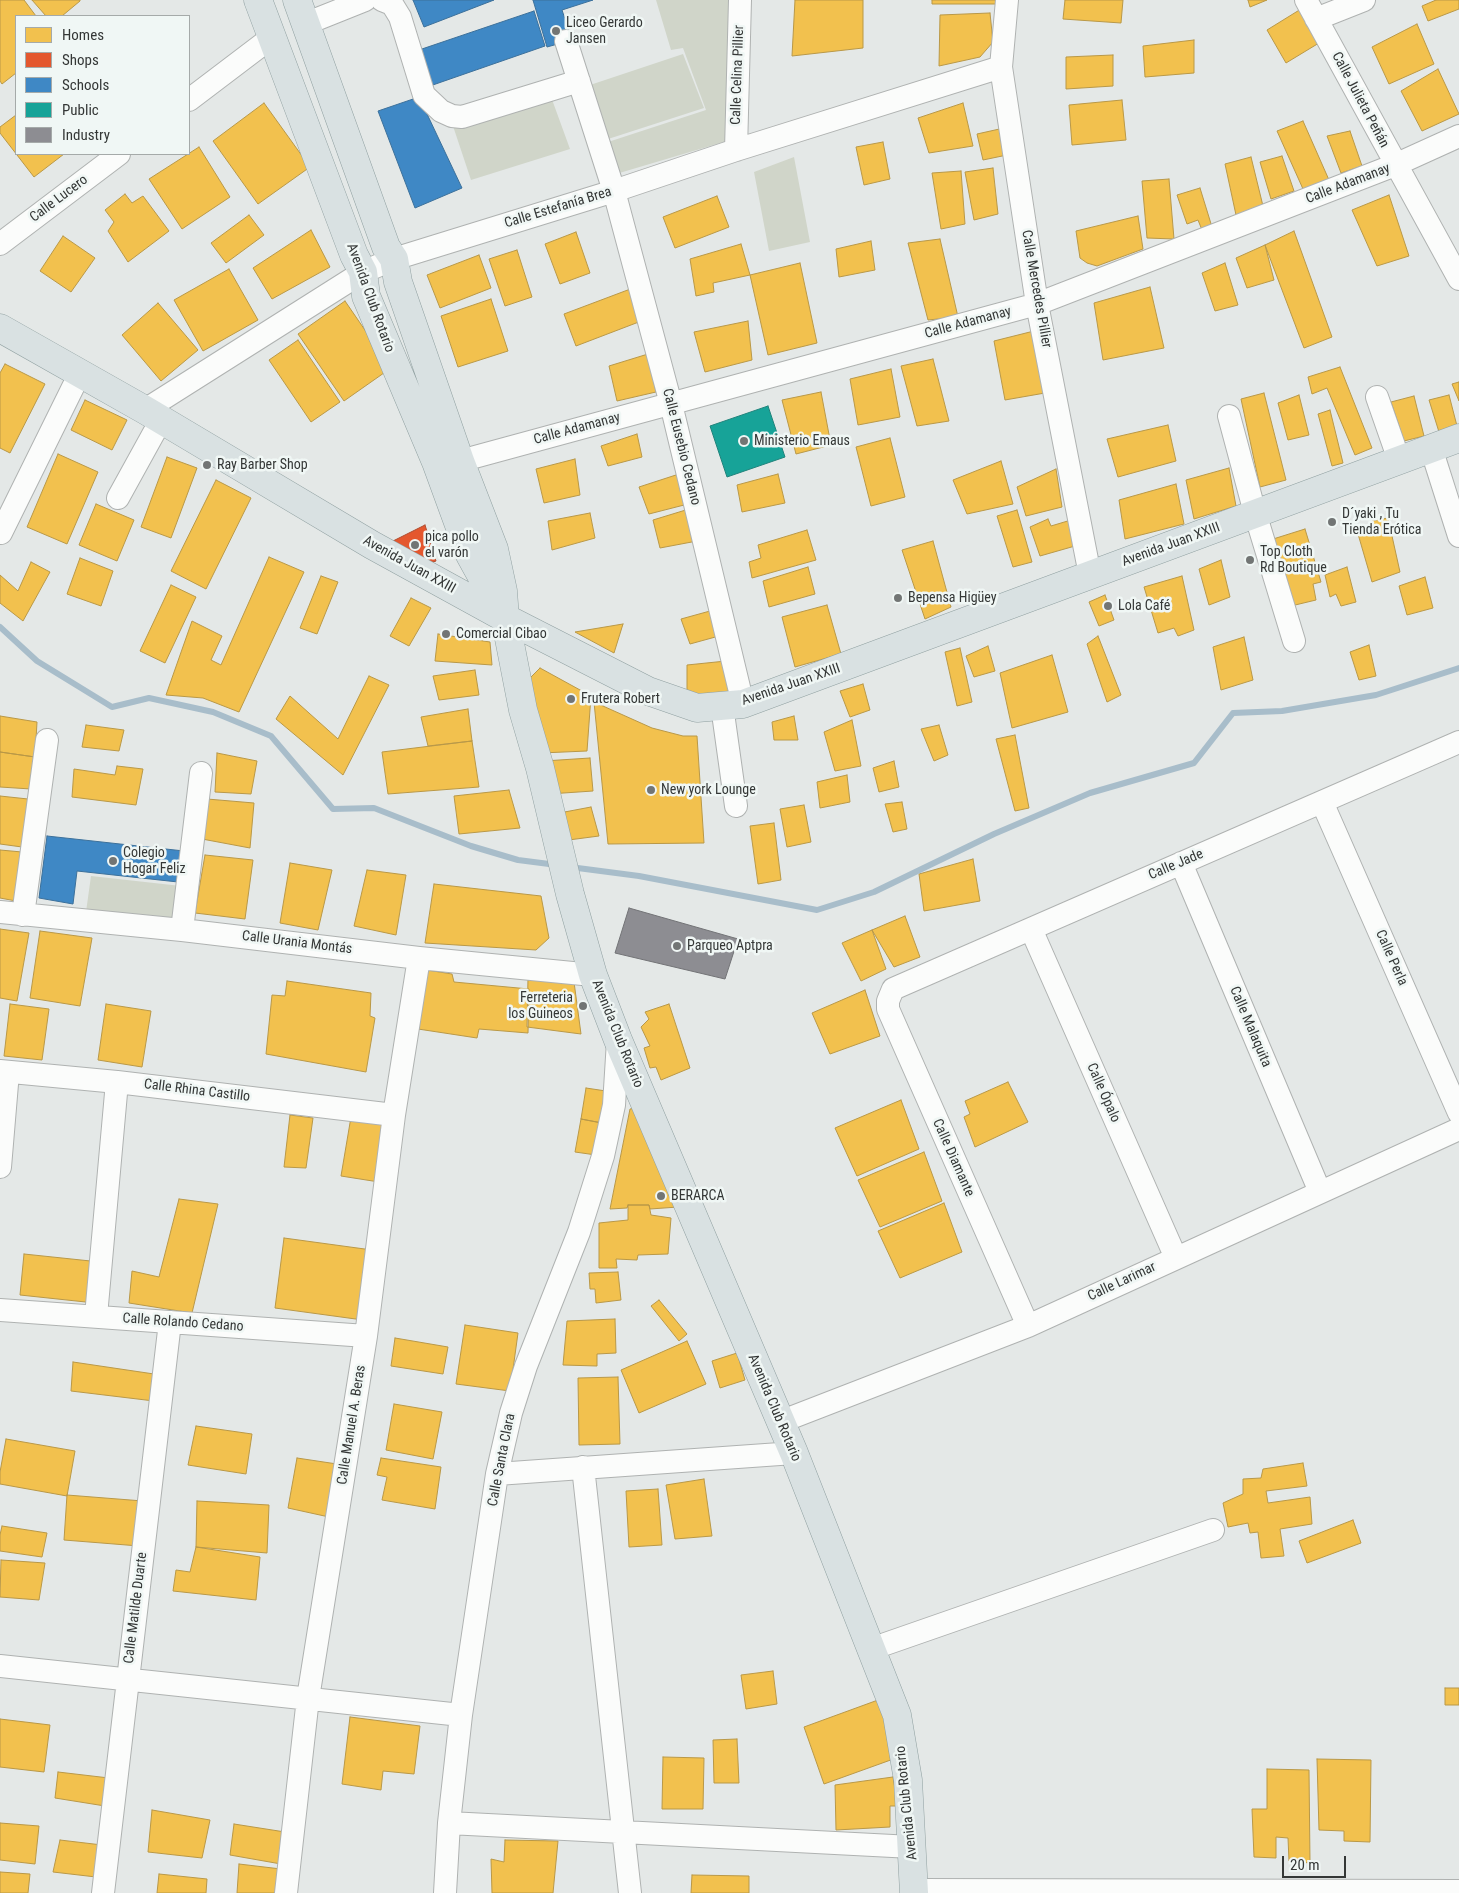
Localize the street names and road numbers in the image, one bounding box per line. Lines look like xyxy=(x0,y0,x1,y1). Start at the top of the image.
street label: Calle Celina Pillier xyxy=(728,25,748,125)
street label: Calle Julieta Peñán xyxy=(1328,49,1392,151)
street label: Calle Adamanay xyxy=(1303,160,1393,208)
street label: Calle Lucero xyxy=(27,172,91,226)
street label: Calle Estefanía Brea xyxy=(502,184,614,232)
street label: Calle Mercedes Pillier xyxy=(1017,229,1055,349)
street label: Avenida Club Rotario xyxy=(342,241,398,355)
street label: Calle Adamanay xyxy=(923,303,1013,343)
street label: Calle Eusebio Cedano xyxy=(658,387,704,507)
street label: Calle Adamanay xyxy=(532,409,622,449)
street label: Avenida Juan XXIII xyxy=(1120,519,1222,571)
street label: Avenida Juan XXIII xyxy=(360,533,458,597)
street label: Avenida Juan XXIII xyxy=(739,660,843,710)
street label: Calle Jade xyxy=(1146,846,1206,884)
street label: Calle Urania Montás xyxy=(241,928,353,958)
street label: Calle Perla xyxy=(1371,928,1411,988)
street label: Avenida Club Rotario xyxy=(588,978,646,1090)
street label: Calle Malaquita xyxy=(1225,984,1275,1070)
street label: Calle Ópalo xyxy=(1082,1061,1124,1125)
street label: Calle Rhina Castillo xyxy=(143,1076,251,1106)
street label: Calle Diamante xyxy=(928,1116,978,1200)
street label: Calle Larimar xyxy=(1085,1259,1159,1305)
street label: Calle Rolando Cedano xyxy=(122,1310,244,1336)
street label: Avenida Club Rotario xyxy=(744,1352,804,1464)
street label: Calle Manuel A. Beras xyxy=(334,1364,370,1486)
street label: Calle Santa Clara xyxy=(485,1412,519,1508)
street label: Calle Matilde Duarte xyxy=(121,1551,151,1665)
street label: Avenida Club Rotario xyxy=(893,1745,921,1861)

